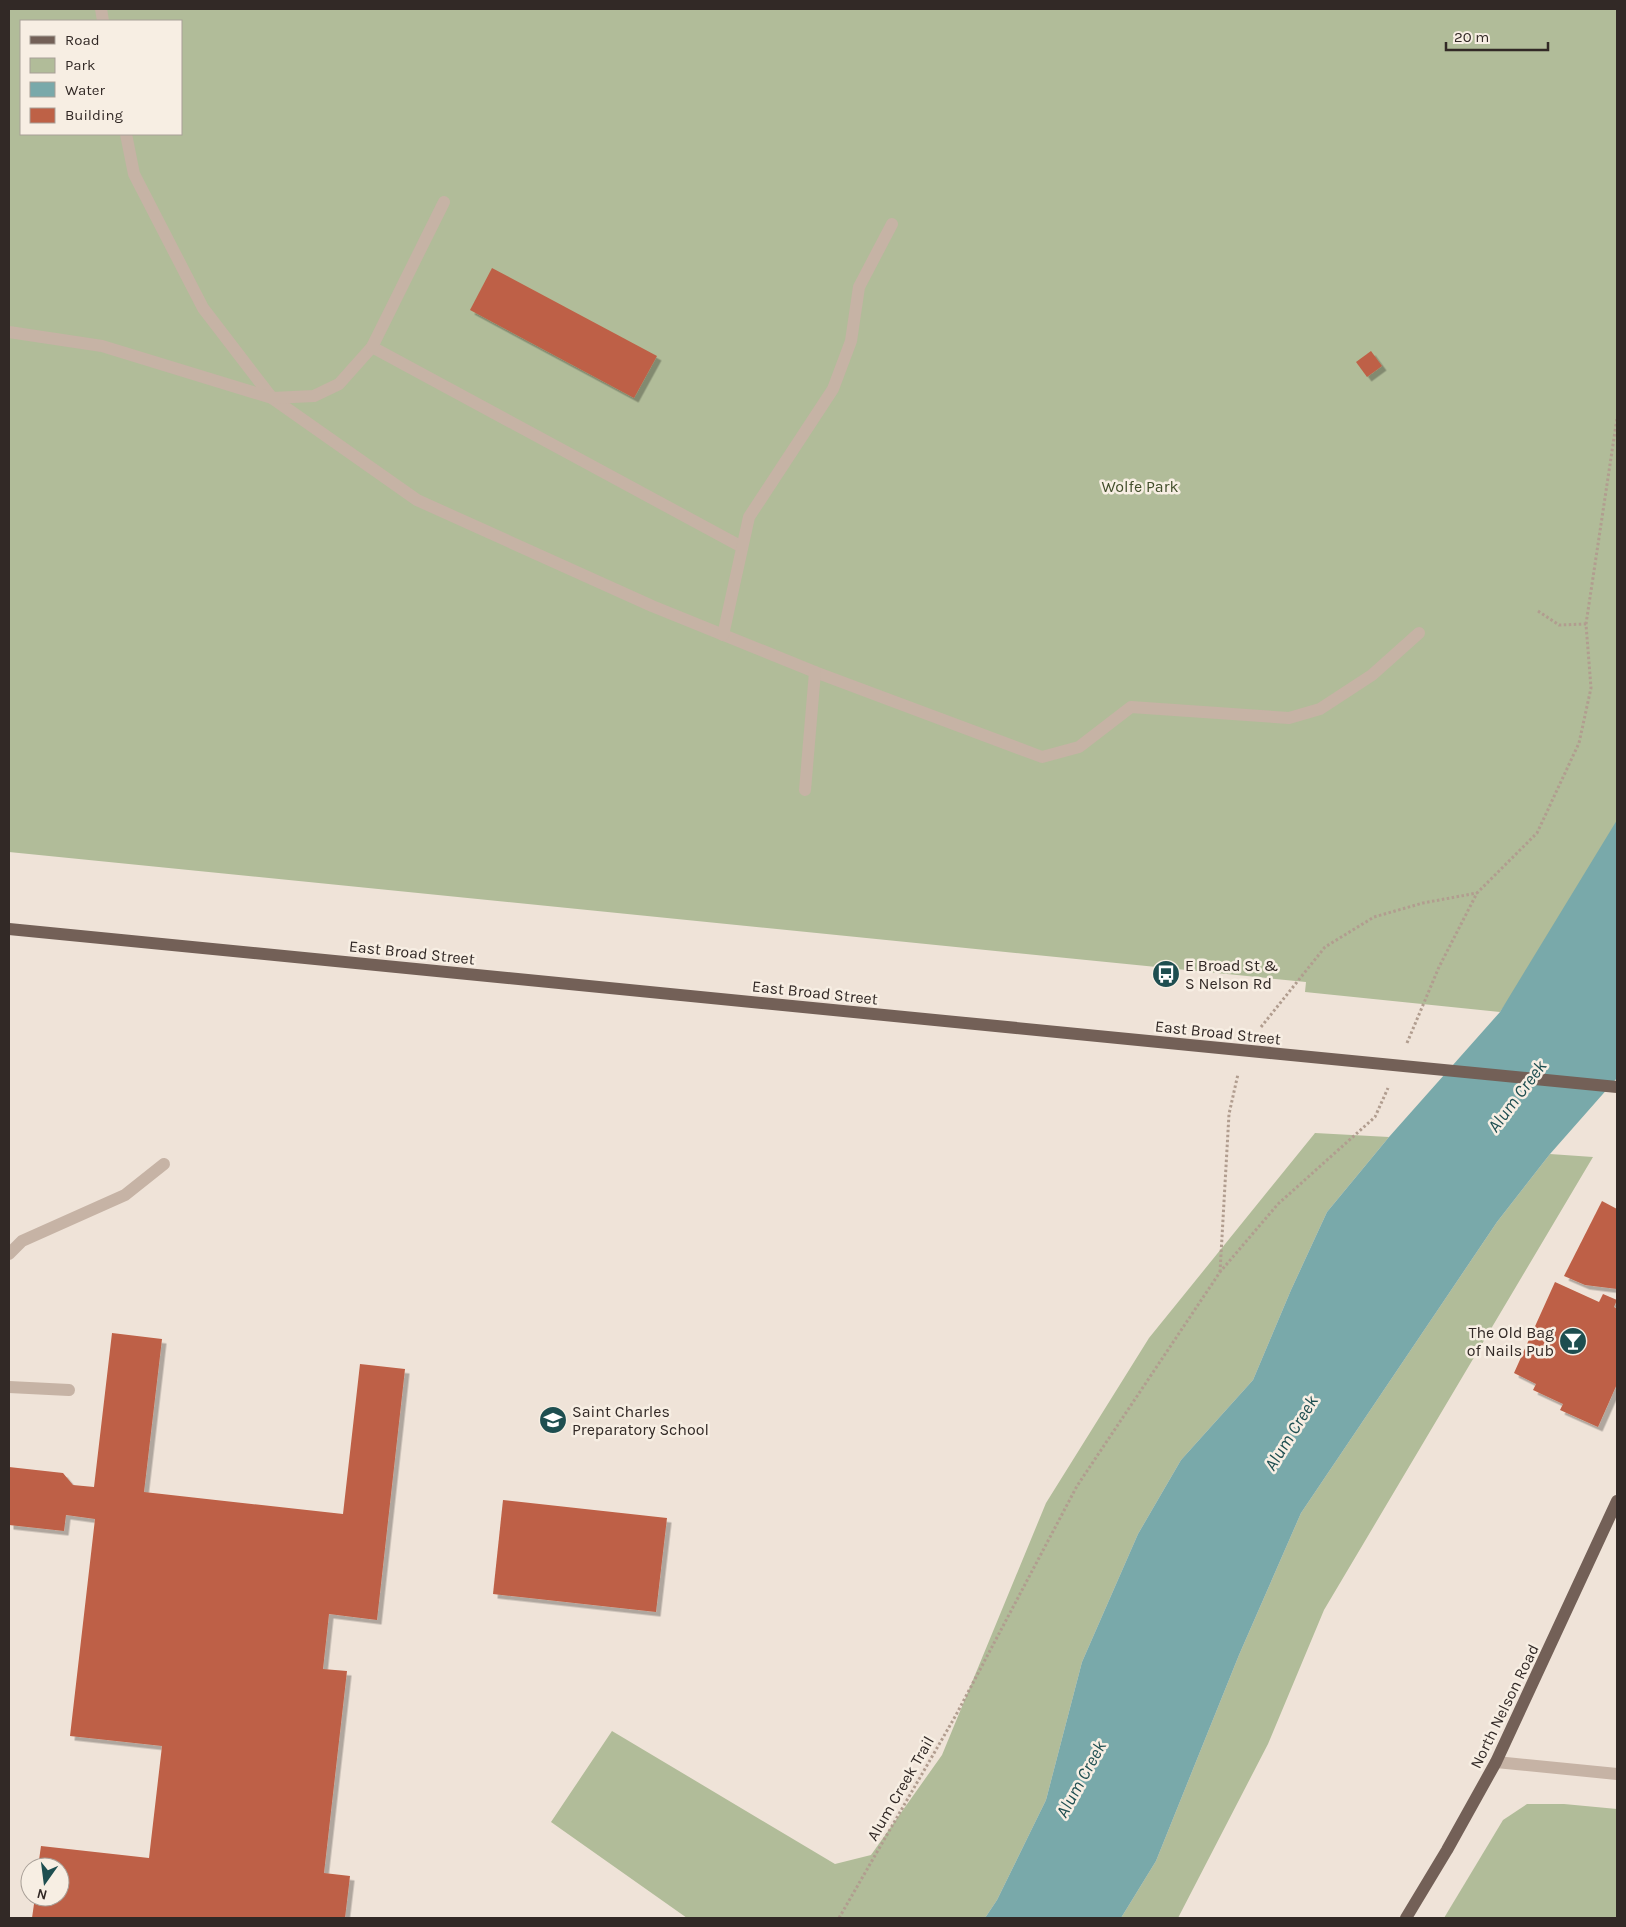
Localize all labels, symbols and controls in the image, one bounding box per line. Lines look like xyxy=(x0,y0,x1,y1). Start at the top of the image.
legend xyxy=(20,20,182,135)
scale bar xyxy=(1446,20,1548,52)
text: 20 m xyxy=(1454,28,1489,46)
text: Road xyxy=(65,31,100,49)
text: Park xyxy=(65,56,95,74)
text: Water xyxy=(65,81,106,99)
text: Building xyxy=(65,106,123,124)
park label: Wolfe Park xyxy=(1102,477,1178,496)
street label: East Broad Street xyxy=(348,936,476,969)
place label: E Broad St & S Nelson Rd xyxy=(1185,956,1278,993)
bus stop icon: E Broad St & S Nelson Rd xyxy=(1151,959,1181,989)
street label: East Broad Street xyxy=(751,976,879,1009)
street label: East Broad Street xyxy=(1154,1016,1282,1049)
water label: Alum Creek xyxy=(1483,1055,1552,1136)
place label: The Old Bag of Nails Pub xyxy=(1467,1323,1554,1360)
bar icon: The Old Bag of Nails Pub xyxy=(1558,1326,1588,1356)
water label: Alum Creek xyxy=(1259,1391,1323,1475)
place label: Saint Charles Preparatory School xyxy=(572,1402,709,1439)
school or university icon: Saint Charles Preparatory School xyxy=(538,1405,568,1435)
street label: North Nelson Road xyxy=(1466,1641,1543,1772)
street label: Alum Creek Trail xyxy=(863,1733,938,1844)
water label: Alum Creek xyxy=(1051,1736,1112,1821)
north arrow xyxy=(20,1857,70,1907)
text: N xyxy=(35,1885,49,1904)

